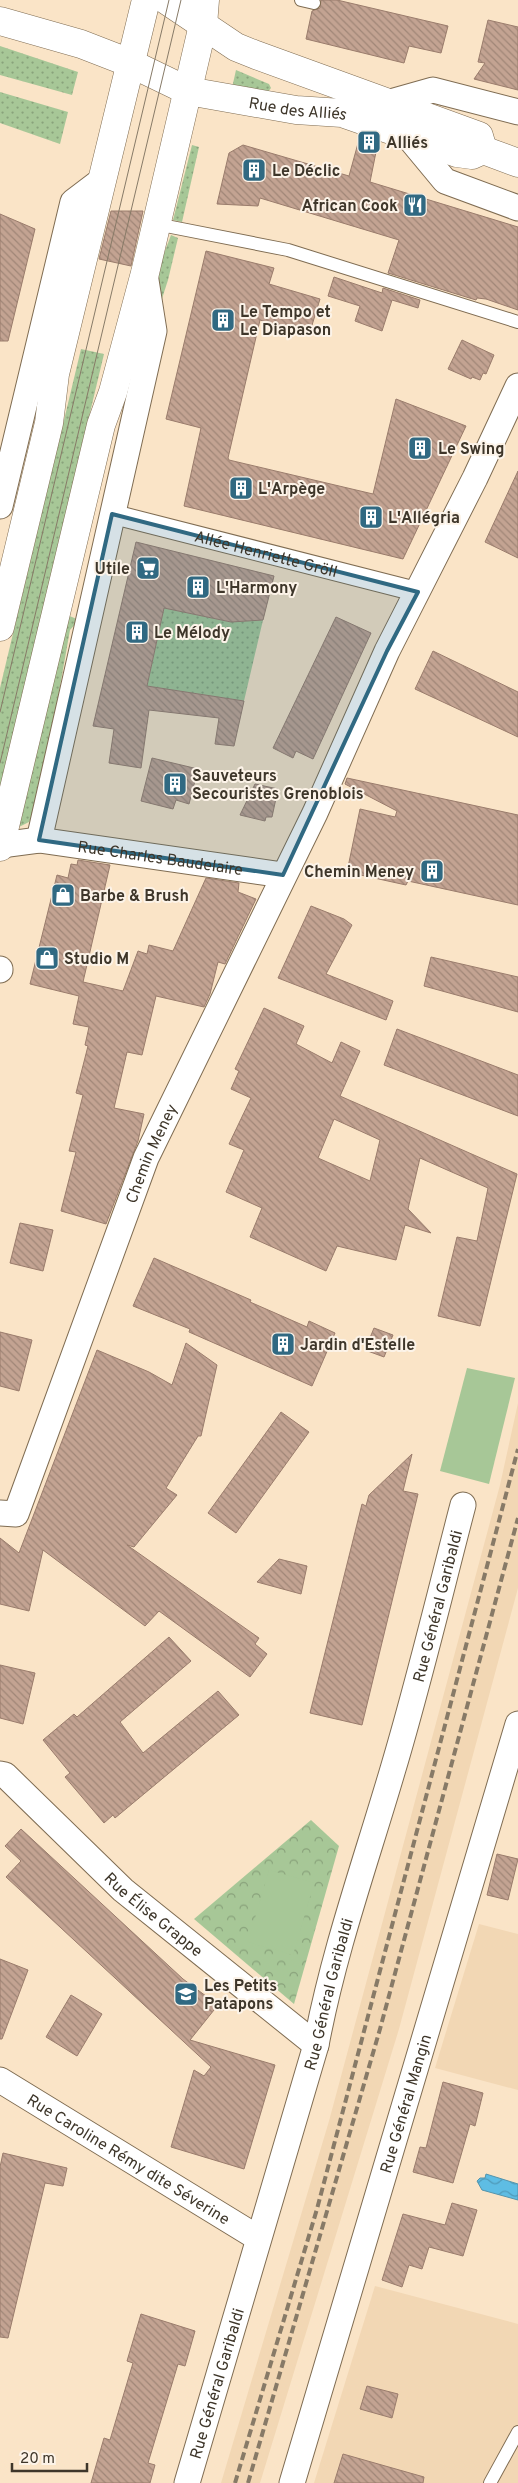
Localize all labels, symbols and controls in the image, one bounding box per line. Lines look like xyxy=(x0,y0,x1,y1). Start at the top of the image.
street label: Rue des Alliés xyxy=(247,94,350,126)
building icon: Alliés xyxy=(356,129,382,155)
place label: Alliés xyxy=(386,134,428,154)
building icon: Le Déclic xyxy=(241,157,267,183)
place label: Le Déclic xyxy=(272,162,341,182)
restaurant icon: African Cook xyxy=(402,192,428,218)
place label: African Cook xyxy=(301,197,398,217)
place label: Le Tempo et Le Diapason xyxy=(240,303,331,341)
building icon: Le Tempo et Le Diapason xyxy=(210,307,236,333)
building icon: Le Swing xyxy=(407,435,433,461)
place label: Le Swing xyxy=(438,440,505,460)
building icon: L'Arpège xyxy=(228,475,254,501)
place label: L'Arpège xyxy=(258,480,325,500)
building icon: L'Allégria xyxy=(358,504,384,530)
place label: L'Allégria xyxy=(388,509,460,529)
street label: Allée Henriette Gröll xyxy=(192,527,339,583)
supermarket icon: Utile xyxy=(135,555,161,581)
place label: Utile xyxy=(95,560,130,580)
building icon: L'Harmony xyxy=(185,574,211,600)
place label: L'Harmony xyxy=(216,579,297,599)
building icon: Le Mélody xyxy=(124,619,150,645)
place label: Le Mélody xyxy=(154,624,230,644)
place label: Sauveteurs Secouristes Grenoblois xyxy=(192,767,364,805)
building icon: Sauveteurs Secouristes Grenoblois xyxy=(162,771,188,797)
street label: Rue Charles Baudelaire xyxy=(76,838,244,881)
building icon: Chemin Meney xyxy=(419,858,445,884)
place label: Chemin Meney xyxy=(304,863,414,883)
shop icon: Barbe & Brush xyxy=(50,882,76,908)
place label: Barbe & Brush xyxy=(80,887,189,907)
shop icon: Studio M xyxy=(34,945,60,971)
place label: Studio M xyxy=(64,950,129,970)
street label: Chemin Meney xyxy=(122,1101,183,1207)
building icon: Jardin d'Estelle xyxy=(270,1331,296,1357)
place label: Jardin d'Estelle xyxy=(300,1336,415,1356)
street label: Rue Général Garibaldi xyxy=(410,1528,468,1685)
street label: Rue Élise Grappe xyxy=(99,1869,206,1962)
street label: Rue Général Garibaldi xyxy=(301,1916,359,2073)
place label: Les Petits Patapons xyxy=(204,1977,277,2015)
school or university icon: Les Petits Patapons xyxy=(173,1981,199,2007)
street label: Rue Général Mangin xyxy=(377,2032,437,2176)
street label: Rue Caroline Rémy dite Séverine xyxy=(23,2091,233,2230)
street label: Rue Général Garibaldi xyxy=(187,2306,250,2462)
scale bar xyxy=(12,2440,88,2472)
text: 20 m xyxy=(20,2450,55,2469)

